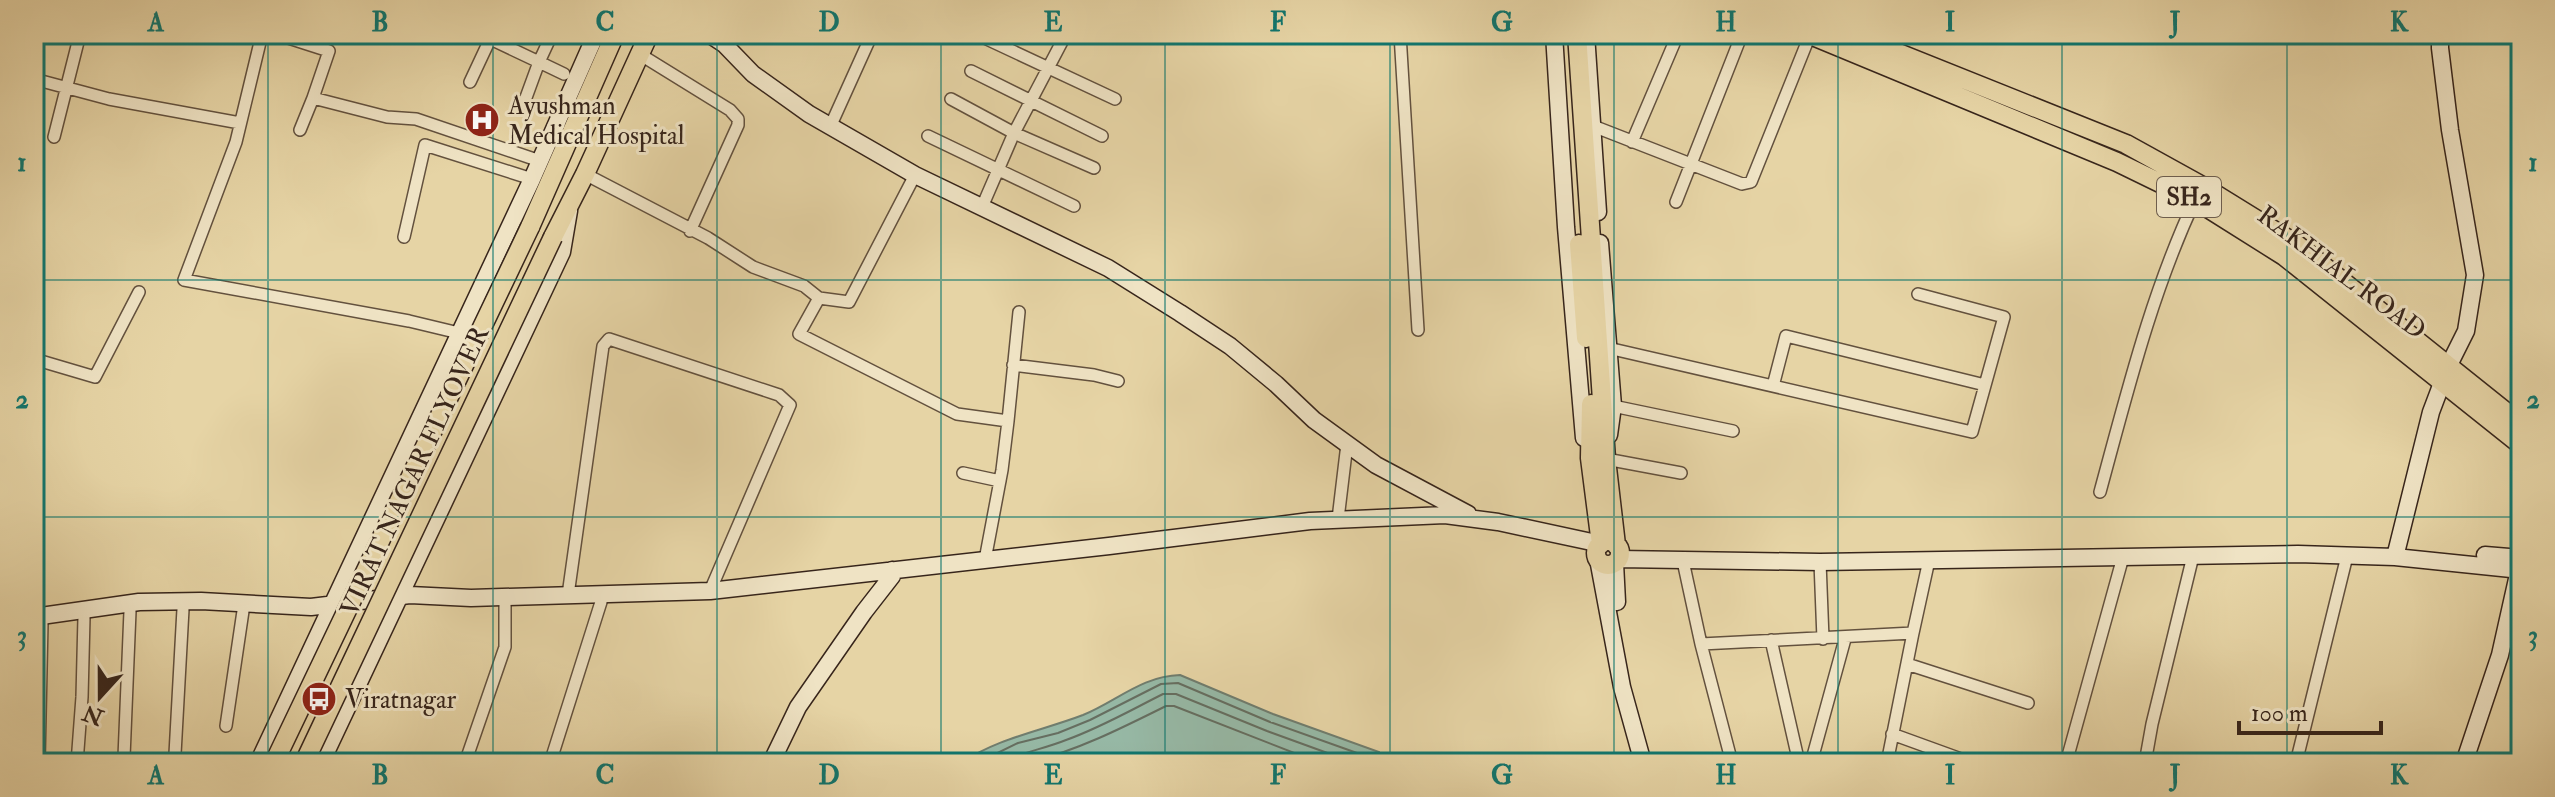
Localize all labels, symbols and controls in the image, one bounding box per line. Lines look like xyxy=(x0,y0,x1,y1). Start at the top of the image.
text: A xyxy=(147,7,165,39)
text: B xyxy=(371,7,389,39)
text: C xyxy=(595,7,615,39)
text: D xyxy=(818,7,840,39)
text: E xyxy=(1044,7,1063,39)
text: F xyxy=(1270,7,1287,39)
text: G xyxy=(1491,7,1513,39)
text: H xyxy=(1715,7,1737,39)
text: I xyxy=(1945,7,1955,39)
text: J xyxy=(2168,7,2181,39)
text: K xyxy=(2390,7,2409,39)
place label: Ayushman Medical Hospital xyxy=(507,90,685,153)
hospital icon: Ayushman Medical Hospital xyxy=(463,101,501,139)
text: 1 xyxy=(17,147,27,179)
text: 1 xyxy=(2528,147,2538,179)
road number: SH2 xyxy=(2157,177,2221,217)
street label: RAKHIAL ROAD xyxy=(2251,199,2432,347)
street label: VIRAT NAGAR FLYOVER xyxy=(333,320,497,622)
text: 2 xyxy=(15,384,29,416)
text: 2 xyxy=(2526,384,2540,416)
text: 3 xyxy=(17,620,27,652)
text: 3 xyxy=(2528,620,2538,652)
north arrow xyxy=(60,657,140,737)
bus stop icon: Viratnagar xyxy=(300,680,338,718)
place label: Viratnagar xyxy=(345,684,457,716)
scale bar xyxy=(2239,685,2381,735)
text: N xyxy=(79,698,108,732)
text: 100 m xyxy=(2251,698,2308,729)
text: A xyxy=(147,760,165,792)
text: B xyxy=(371,760,389,792)
text: C xyxy=(595,760,615,792)
text: D xyxy=(818,760,840,792)
text: E xyxy=(1044,760,1063,792)
text: F xyxy=(1270,760,1287,792)
text: G xyxy=(1491,760,1513,792)
text: H xyxy=(1715,760,1737,792)
text: I xyxy=(1945,760,1955,792)
text: J xyxy=(2168,760,2181,792)
text: K xyxy=(2390,760,2409,792)

